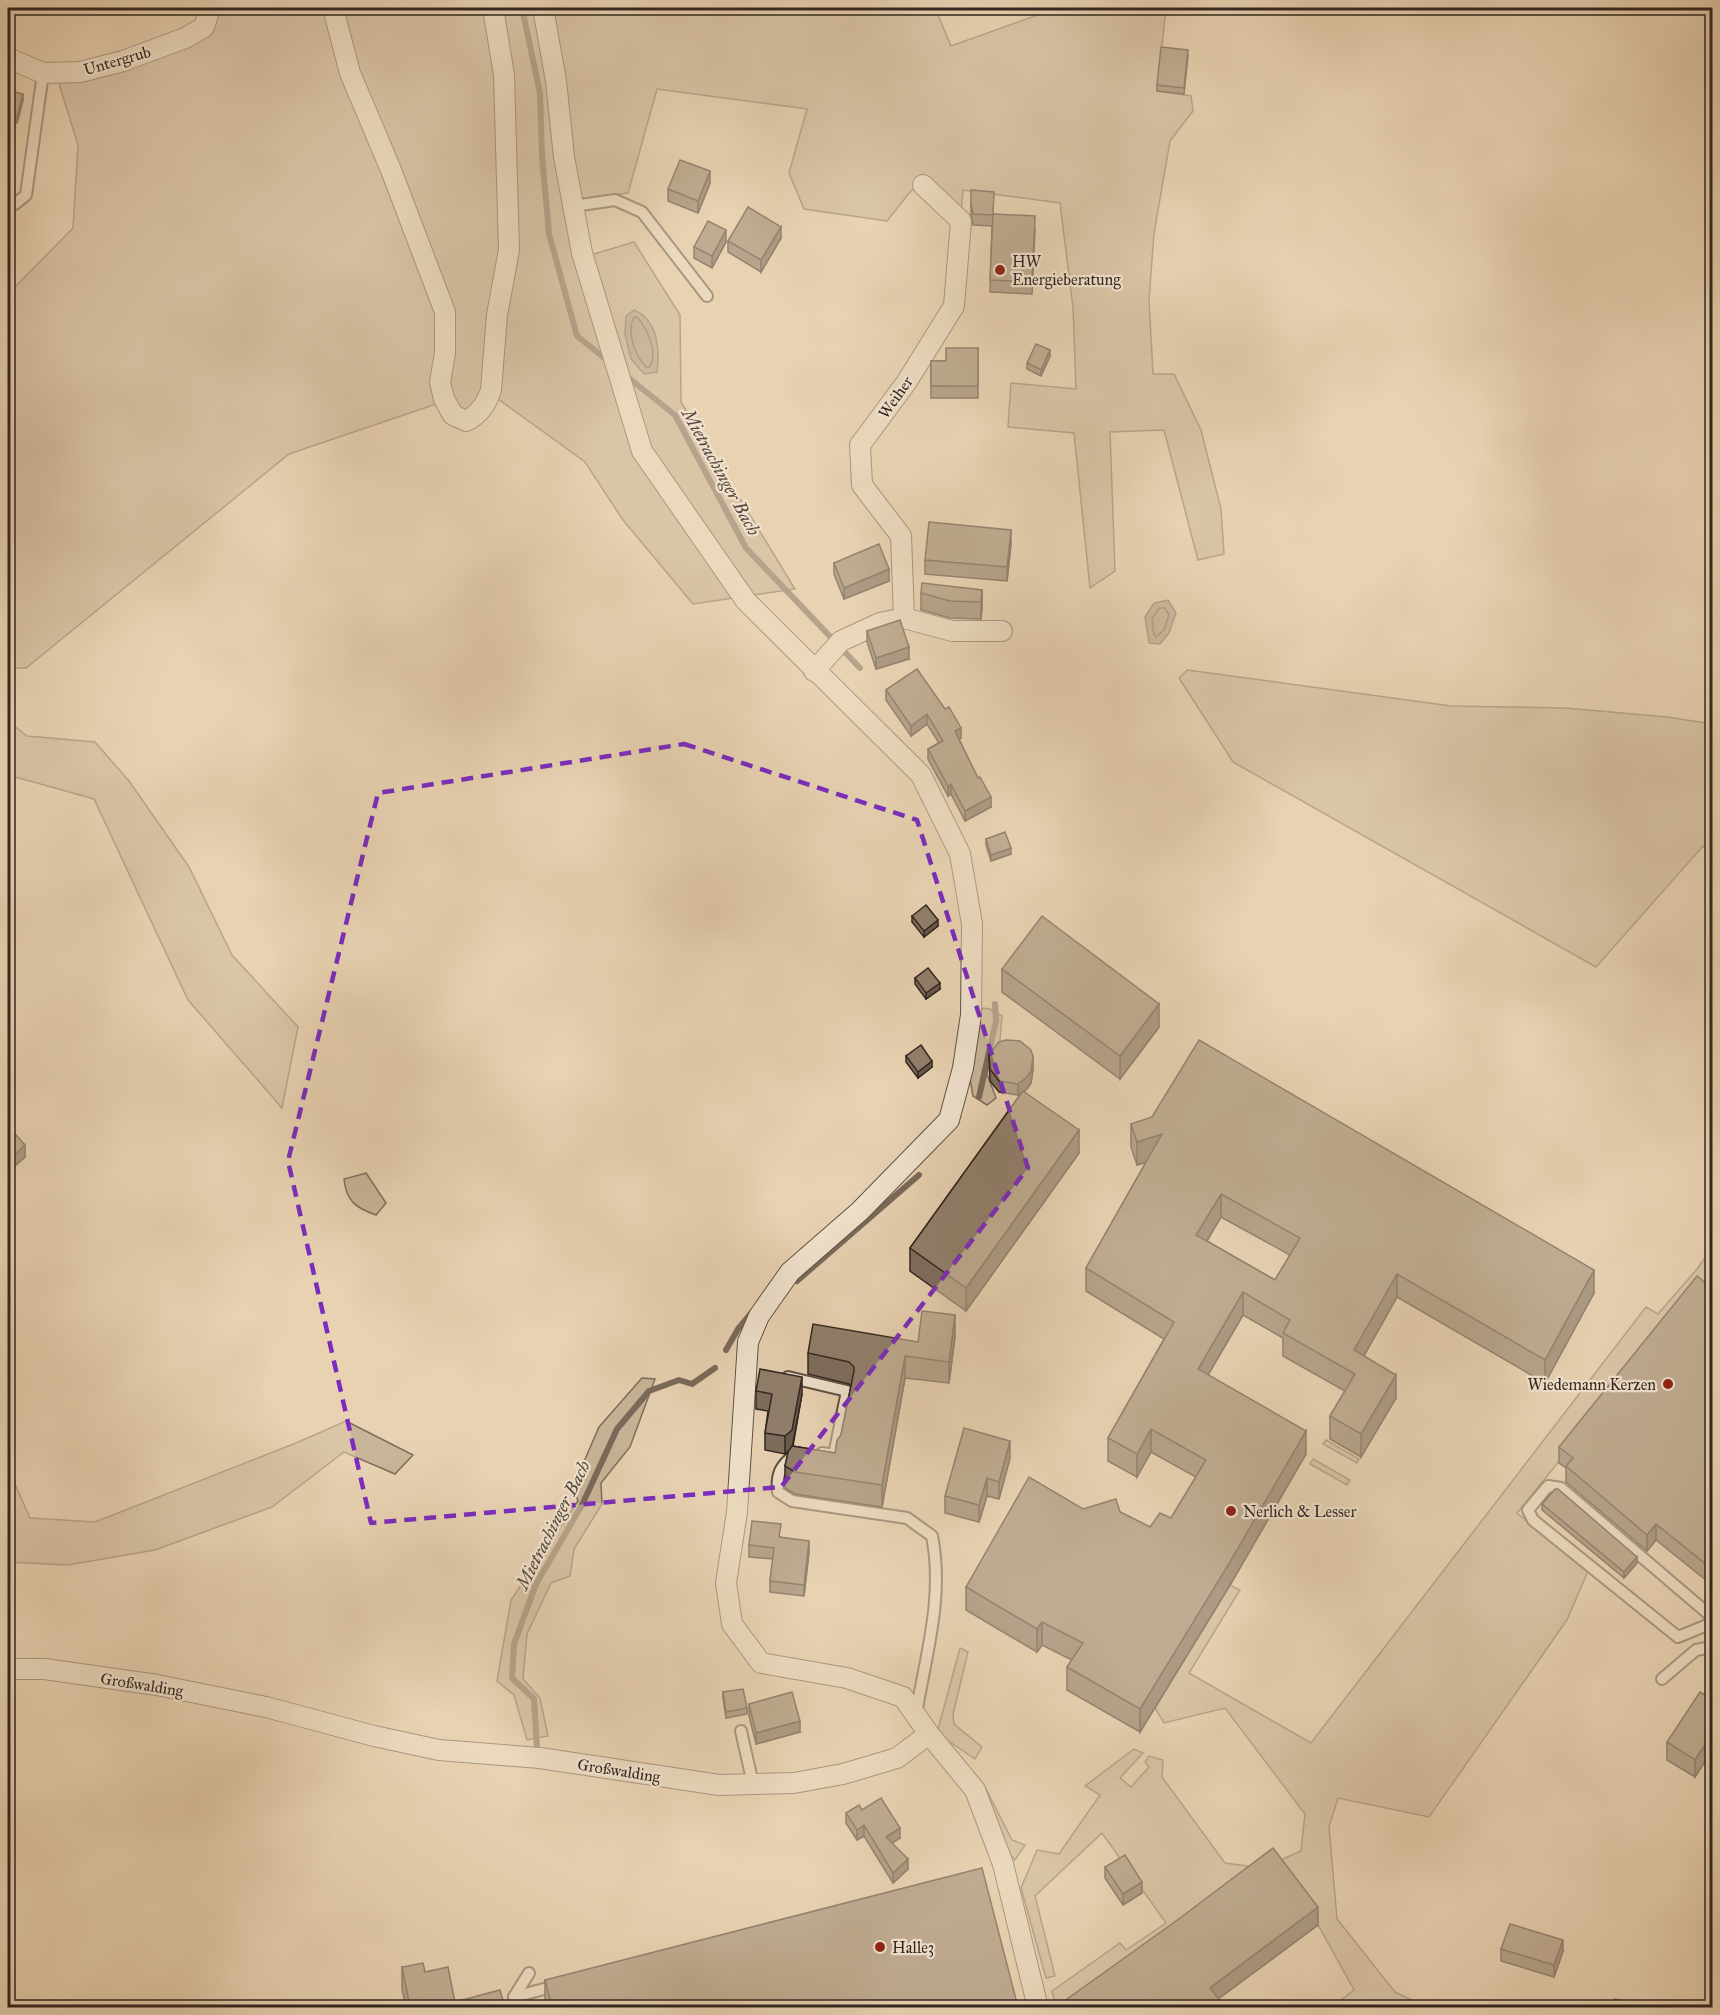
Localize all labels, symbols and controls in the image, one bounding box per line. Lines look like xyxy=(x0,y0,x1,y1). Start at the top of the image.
street label: Untergrub xyxy=(81,42,153,80)
place label: HW Energieberatung xyxy=(1012,252,1121,290)
marker: HW Energieberatung xyxy=(993,263,1007,277)
street label: Weiher xyxy=(874,373,917,422)
water label: Mietrachinger Bach xyxy=(676,403,765,539)
place label: Wiedemann Kerzen xyxy=(1528,1375,1656,1394)
marker: Wiedemann Kerzen xyxy=(1661,1377,1675,1391)
water label: Mietrachinger Bach xyxy=(510,1457,595,1595)
place label: Nerlich & Lesser xyxy=(1243,1502,1356,1521)
marker: Nerlich & Lesser xyxy=(1224,1504,1238,1518)
street label: Großwalding xyxy=(99,1669,185,1702)
street label: Großwalding xyxy=(576,1755,662,1788)
place label: Halle3 xyxy=(892,1938,934,1957)
marker: Halle3 xyxy=(873,1940,887,1954)

